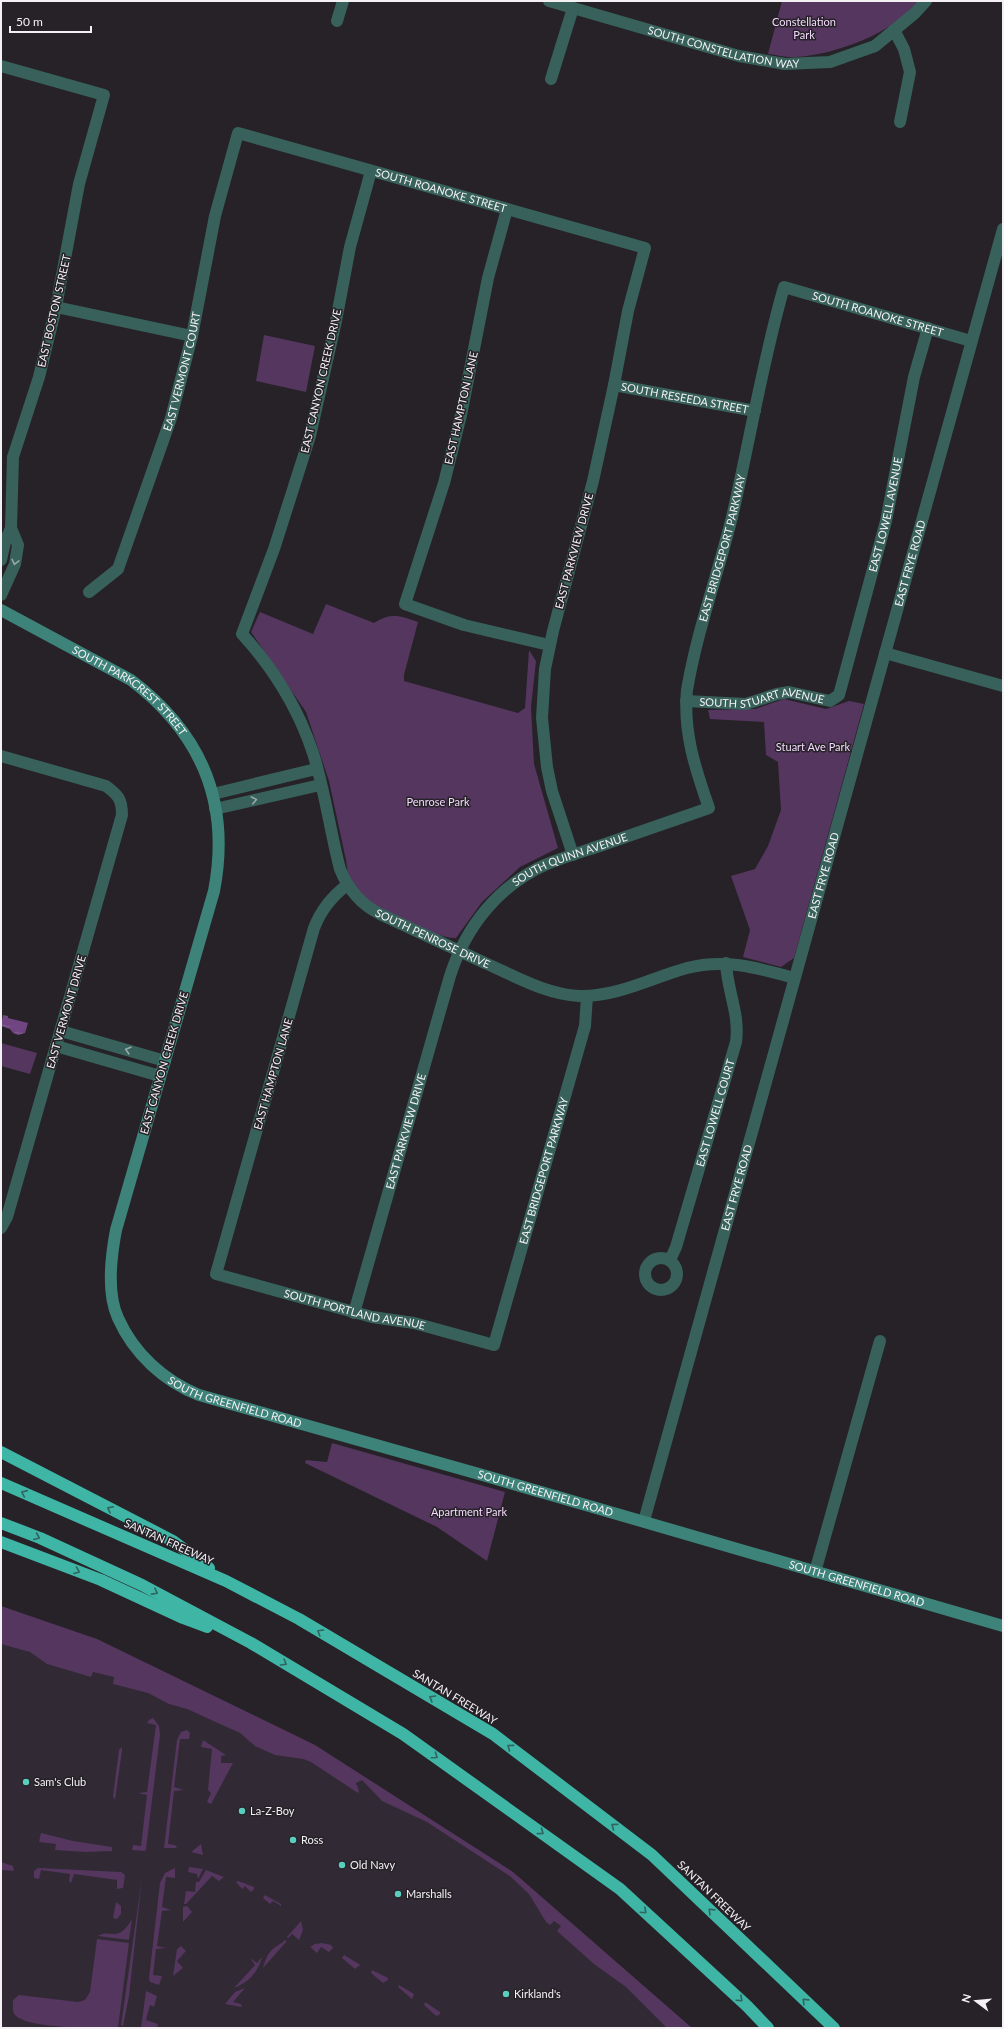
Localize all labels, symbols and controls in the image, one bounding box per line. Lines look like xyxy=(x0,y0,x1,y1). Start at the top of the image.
scale bar xyxy=(10,8,91,34)
text: 50 m xyxy=(16,14,43,29)
park label: Constellation Park xyxy=(772,15,836,41)
street label: SOUTH CONSTELLATION WAY xyxy=(646,23,800,70)
street label: SOUTH ROANOKE STREET xyxy=(374,165,509,215)
street label: EAST BOSTON STREET xyxy=(34,253,73,369)
street label: SOUTH ROANOKE STREET xyxy=(811,289,946,339)
street label: EAST CANYON CREEK DRIVE xyxy=(298,308,343,454)
street label: EAST VERMONT COURT xyxy=(160,310,203,433)
street label: EAST HAMPTON LANE xyxy=(441,350,480,466)
street label: SOUTH RESEEDA STREET xyxy=(620,379,750,416)
street label: EAST LOWELL AVENUE xyxy=(866,456,904,573)
street label: EAST BRIDGEPORT PARKWAY xyxy=(696,473,747,623)
street label: EAST PARKVIEW DRIVE xyxy=(552,491,595,610)
street label: EAST FRYE ROAD xyxy=(891,519,928,608)
one-way arrow xyxy=(11,559,19,566)
street label: SOUTH PARKCREST STREET xyxy=(70,643,190,738)
street label: SOUTH STUART AVENUE xyxy=(699,685,825,710)
park label: Stuart Ave Park xyxy=(776,740,851,753)
park label: Penrose Park xyxy=(406,795,470,808)
one-way arrow xyxy=(250,797,257,805)
street label: SOUTH QUINN AVENUE xyxy=(509,830,629,888)
street label: EAST FRYE ROAD xyxy=(805,831,841,920)
street label: SOUTH PENROSE DRIVE xyxy=(373,906,492,970)
street label: EAST VERMONT DRIVE xyxy=(43,954,88,1070)
street label: EAST CANYON CREEK DRIVE xyxy=(137,990,190,1136)
street label: EAST HAMPTON LANE xyxy=(250,1017,295,1131)
one-way arrow xyxy=(124,1046,131,1055)
street label: EAST LOWELL COURT xyxy=(693,1057,737,1168)
street label: EAST PARKVIEW DRIVE xyxy=(383,1072,428,1190)
street label: EAST BRIDGEPORT PARKWAY xyxy=(516,1096,570,1245)
street label: EAST FRYE ROAD xyxy=(718,1143,754,1232)
street label: SOUTH PORTLAND AVENUE xyxy=(283,1286,427,1332)
street label: SOUTH GREENFIELD ROAD xyxy=(166,1373,303,1430)
street label: SOUTH GREENFIELD ROAD xyxy=(476,1467,615,1519)
one-way arrow xyxy=(20,1489,27,1497)
park label: Apartment Park xyxy=(431,1505,507,1518)
one-way arrow xyxy=(107,1506,115,1514)
street label: SANTAN FREEWAY xyxy=(123,1516,216,1567)
one-way arrow xyxy=(33,1532,41,1540)
street label: SOUTH GREENFIELD ROAD xyxy=(788,1557,926,1609)
one-way arrow xyxy=(73,1566,80,1574)
one-way arrow xyxy=(151,1587,158,1595)
one-way arrow xyxy=(317,1629,324,1636)
one-way arrow xyxy=(280,1658,287,1665)
street label: SANTAN FREEWAY xyxy=(411,1666,500,1727)
one-way arrow xyxy=(429,1695,436,1702)
one-way arrow xyxy=(508,1745,515,1752)
one-way arrow xyxy=(431,1751,438,1758)
place label: Sam's Club xyxy=(34,1775,86,1788)
marker: Sam's Club xyxy=(21,1777,31,1787)
place label: La-Z-Boy xyxy=(250,1804,295,1817)
marker: La-Z-Boy xyxy=(237,1806,247,1816)
one-way arrow xyxy=(611,1823,618,1830)
one-way arrow xyxy=(537,1827,544,1834)
place label: Ross xyxy=(301,1833,324,1846)
marker: Ross xyxy=(288,1835,298,1845)
place label: Old Navy xyxy=(350,1858,396,1871)
street label: SANTAN FREEWAY xyxy=(675,1858,754,1934)
marker: Old Navy xyxy=(337,1860,347,1870)
place label: Marshalls xyxy=(406,1887,452,1900)
marker: Marshalls xyxy=(393,1889,403,1899)
one-way arrow xyxy=(639,1906,647,1914)
one-way arrow xyxy=(708,1908,716,1916)
north arrow xyxy=(956,1981,996,2021)
place label: Kirkland's xyxy=(514,1987,561,2000)
marker: Kirkland's xyxy=(501,1989,511,1999)
text: N xyxy=(958,1992,973,2004)
one-way arrow xyxy=(735,1994,743,2002)
one-way arrow xyxy=(802,1998,810,2006)

